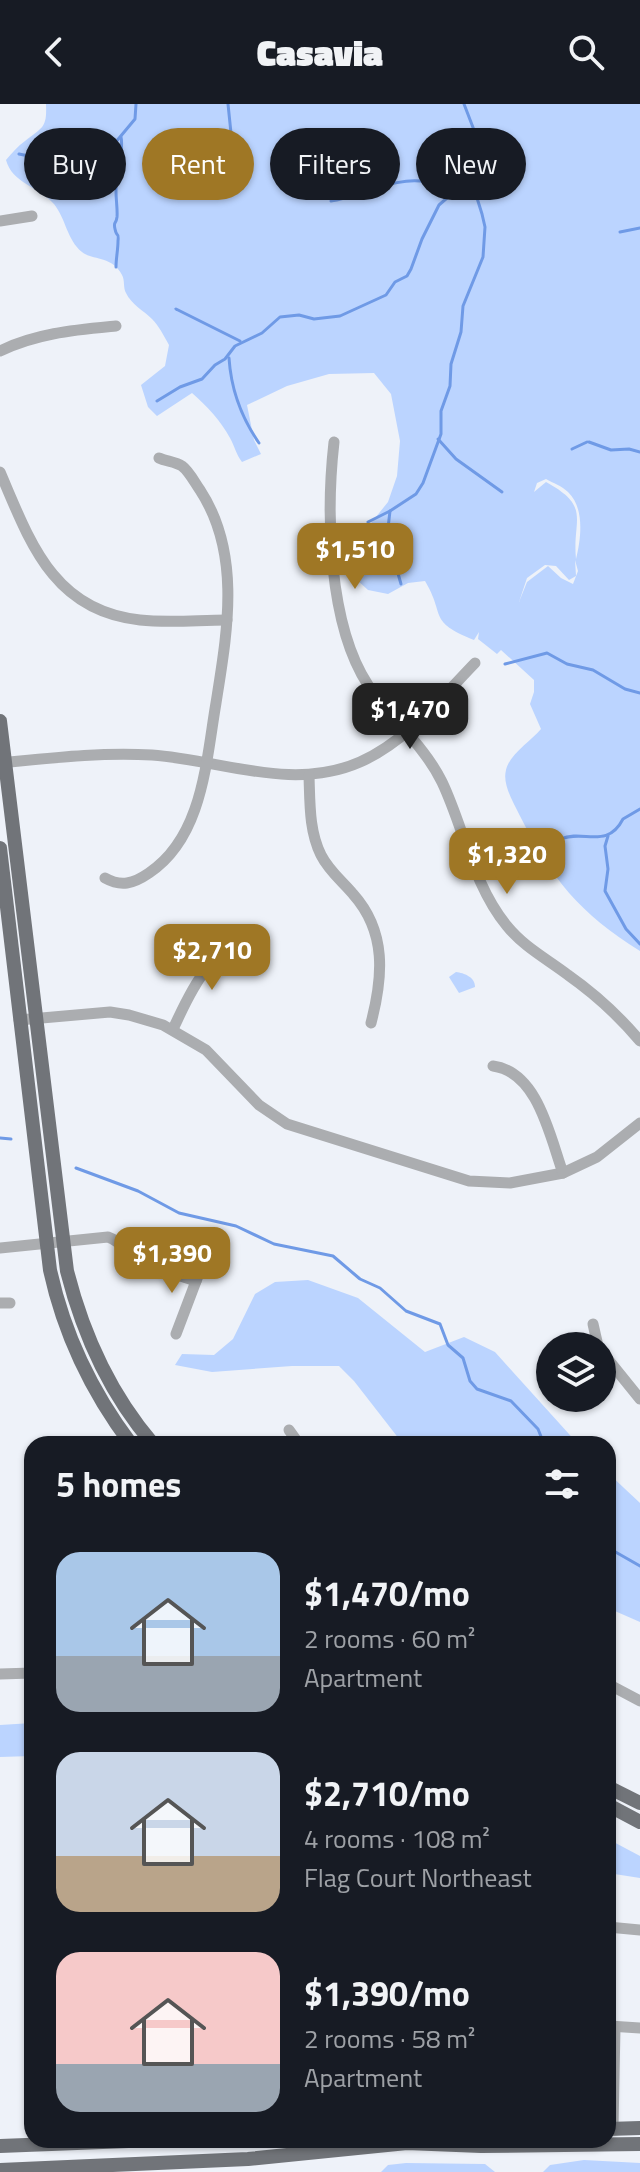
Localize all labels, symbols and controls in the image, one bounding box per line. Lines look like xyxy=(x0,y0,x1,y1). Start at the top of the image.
text: Casavia xyxy=(257,25,383,80)
icon: back xyxy=(32,30,76,74)
icon: search xyxy=(564,30,608,74)
chip: Buy xyxy=(24,128,126,200)
chip: Rent xyxy=(142,128,254,200)
chip: Filters xyxy=(270,128,400,200)
chip: New xyxy=(416,128,526,200)
pin: $1,510 xyxy=(290,523,420,591)
text: $1,510 xyxy=(315,529,395,568)
pin: $1,470 xyxy=(345,683,475,751)
text: $1,470 xyxy=(370,689,450,728)
pin: $1,320 xyxy=(442,828,572,896)
text: $1,320 xyxy=(467,834,547,873)
pin: $2,710 xyxy=(147,924,277,992)
text: $2,710 xyxy=(172,930,252,969)
pin: $1,390 xyxy=(107,1227,237,1295)
text: $1,390 xyxy=(132,1233,212,1272)
map controls xyxy=(536,1332,616,1412)
button: layers xyxy=(536,1332,616,1412)
text: 5 homes xyxy=(56,1458,181,1510)
icon: filters xyxy=(540,1462,584,1506)
text: $1,470/mo xyxy=(304,1567,470,1619)
icon: home xyxy=(120,1584,216,1680)
text: 2 rooms · 60 m² xyxy=(304,1619,475,1658)
text: Apartment xyxy=(304,1658,422,1697)
text: $2,710/mo xyxy=(304,1767,470,1819)
icon: home xyxy=(120,1784,216,1880)
text: 4 rooms · 108 m² xyxy=(304,1819,490,1858)
text: Flag Court Northeast xyxy=(304,1858,532,1897)
text: $1,390/mo xyxy=(304,1967,470,2019)
icon: home xyxy=(120,1984,216,2080)
text: 2 rooms · 58 m² xyxy=(304,2019,475,2058)
text: Apartment xyxy=(304,2058,422,2097)

